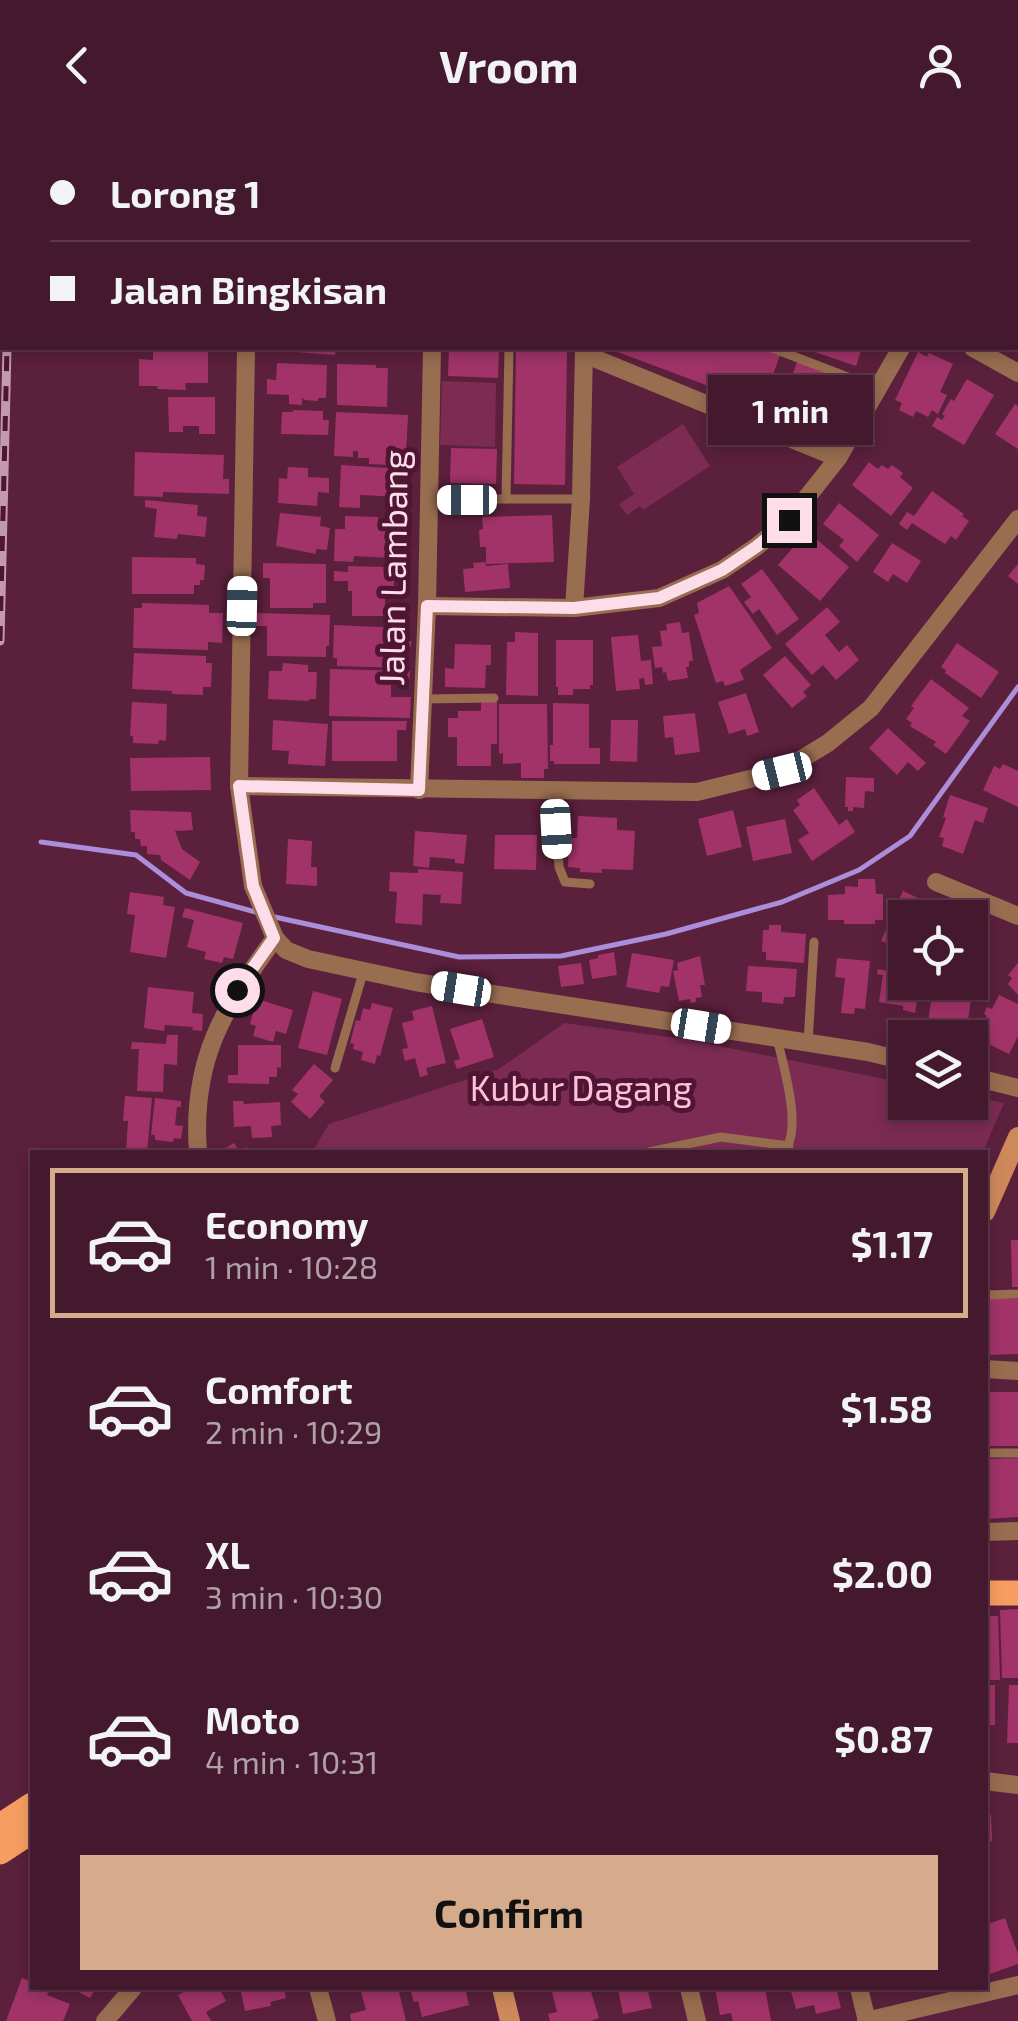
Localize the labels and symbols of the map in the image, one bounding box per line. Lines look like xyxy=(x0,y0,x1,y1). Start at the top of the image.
callout: 1 min xyxy=(706,375,872,445)
street label: Jalan Lambang xyxy=(369,450,415,686)
car xyxy=(437,485,497,515)
route end xyxy=(767,498,812,543)
car xyxy=(226,576,258,636)
car xyxy=(749,749,815,793)
car xyxy=(539,798,573,860)
route start xyxy=(215,968,260,1013)
car xyxy=(429,969,493,1009)
car xyxy=(669,1006,733,1046)
park label: Kubur Dagang xyxy=(470,1066,692,1108)

